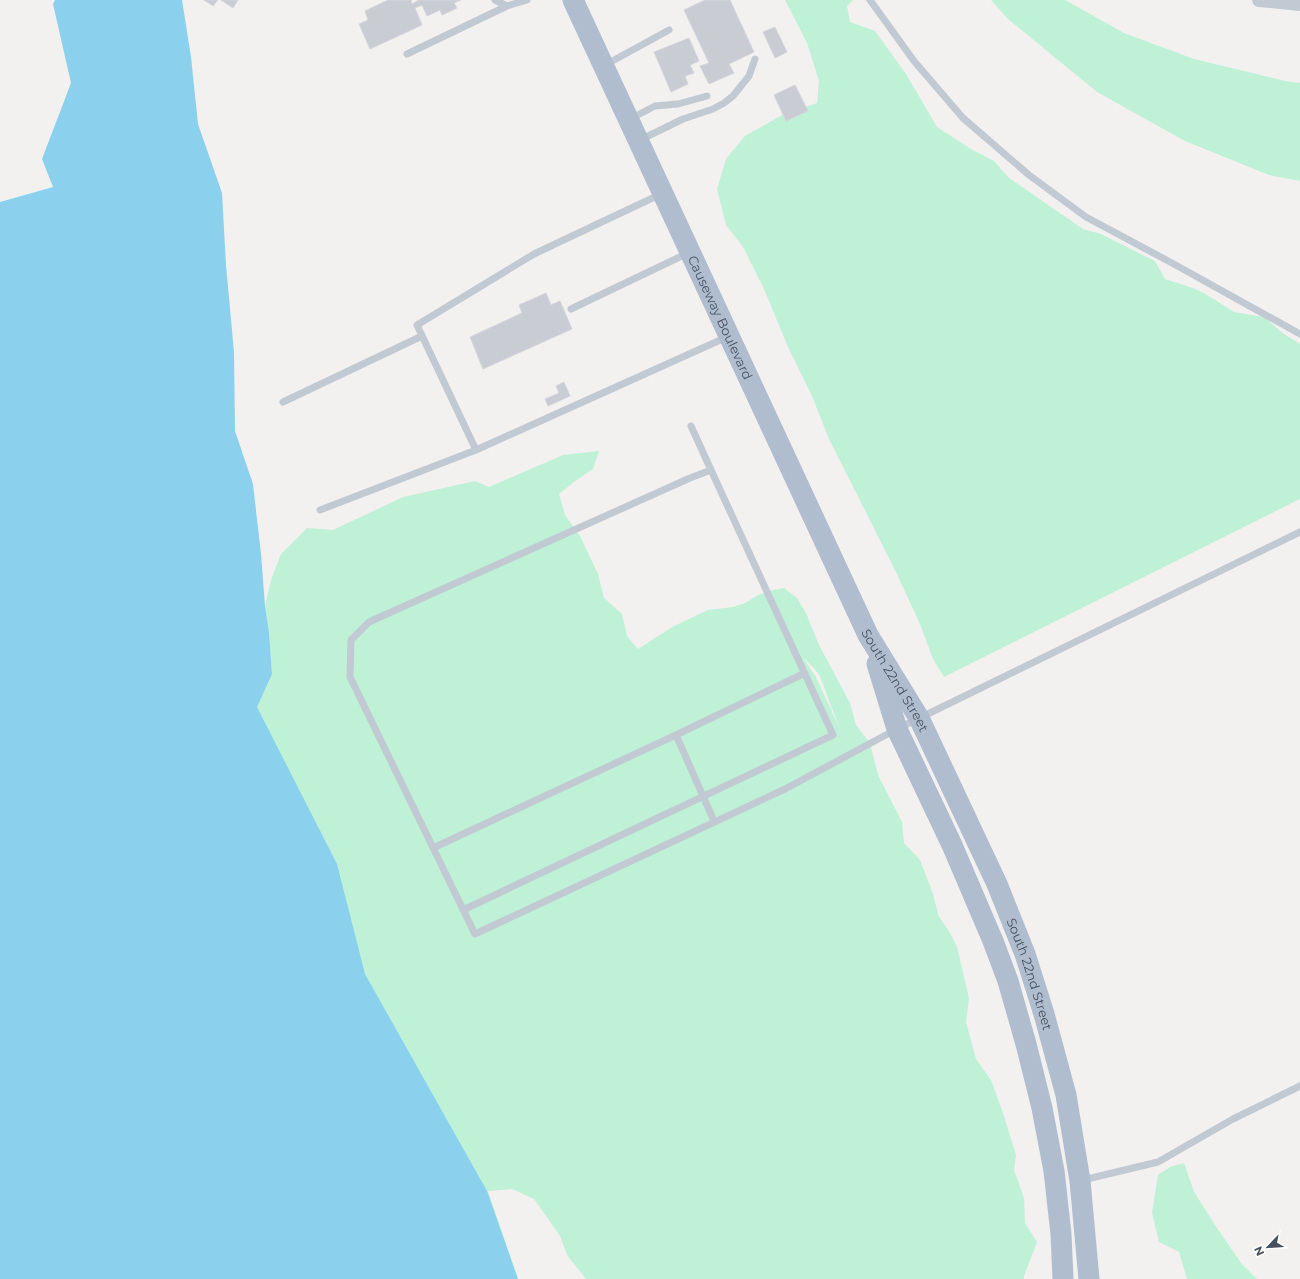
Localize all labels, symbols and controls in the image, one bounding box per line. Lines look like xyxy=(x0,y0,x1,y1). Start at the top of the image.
street label: Causeway Boulevard xyxy=(685,253,756,382)
street label: South 22nd Street xyxy=(858,626,932,734)
street label: South 22nd Street xyxy=(1003,916,1056,1032)
north arrow xyxy=(1248,1227,1288,1267)
text: N xyxy=(1251,1244,1267,1258)

